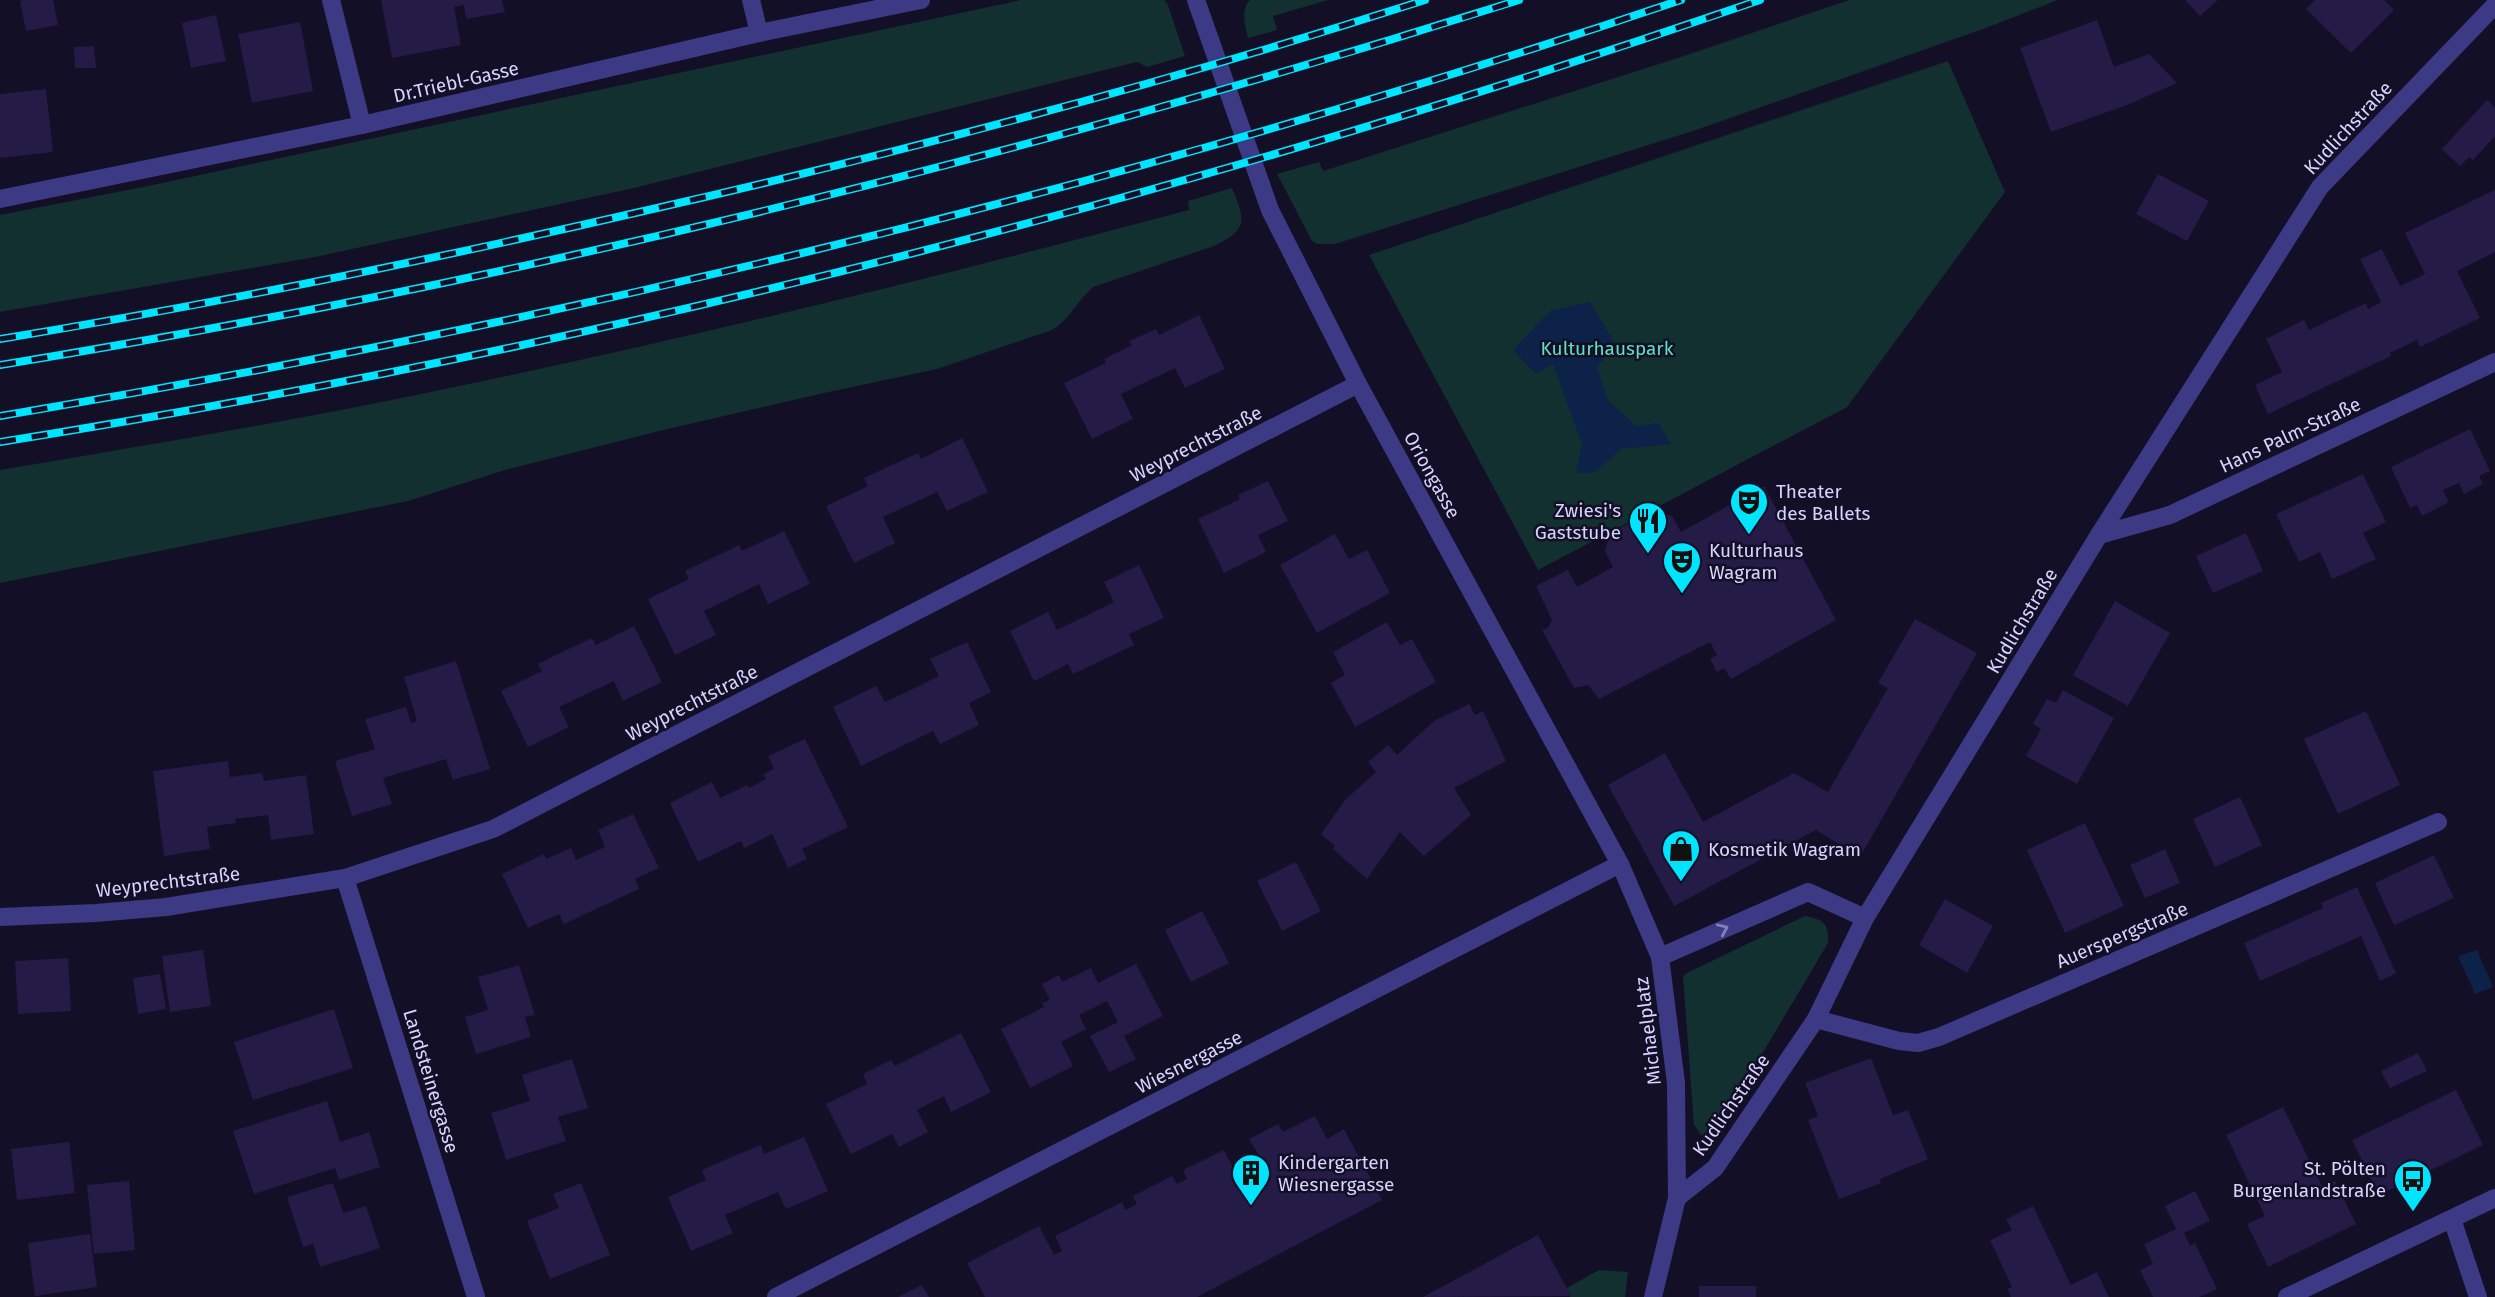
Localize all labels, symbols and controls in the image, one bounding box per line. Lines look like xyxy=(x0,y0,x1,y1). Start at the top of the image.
street label: Dr.Triebl-Gasse xyxy=(391,56,521,108)
street label: Kudlichstraße xyxy=(2299,77,2397,179)
park label: Kulturhauspark xyxy=(1541,337,1674,360)
street label: Hans Palm-Straße xyxy=(2216,392,2364,478)
street label: Weyprechtstraße xyxy=(1126,401,1266,487)
street label: Oriongasse xyxy=(1399,428,1465,522)
place label: Theater des Ballets xyxy=(1776,480,1871,525)
theatre icon: Theater des Ballets xyxy=(1728,481,1770,536)
place label: Zwiesi's Gaststube xyxy=(1535,499,1621,544)
restaurant icon: Zwiesi's Gaststube xyxy=(1627,500,1669,555)
place label: Kulturhaus Wagram xyxy=(1709,539,1803,584)
theatre icon: Kulturhaus Wagram xyxy=(1661,540,1703,595)
street label: Kudlichstraße xyxy=(1982,564,2062,678)
street label: Weyprechtstraße xyxy=(622,660,762,746)
shop icon: Kosmetik Wagram xyxy=(1660,828,1702,883)
place label: Kosmetik Wagram xyxy=(1708,838,1861,861)
street label: Weyprechtstraße xyxy=(95,862,241,902)
street label: Auerspergstraße xyxy=(2053,897,2191,973)
one-way arrow xyxy=(1716,924,1728,938)
street label: Michaelplatz xyxy=(1630,976,1666,1086)
street label: Landsteinergasse xyxy=(398,1006,464,1156)
street label: Wiesnergasse xyxy=(1132,1025,1246,1099)
street label: Kudlichstraße xyxy=(1687,1050,1775,1160)
place label: Kindergarten Wiesnergasse xyxy=(1278,1151,1394,1196)
building icon: Kindergarten Wiesnergasse xyxy=(1230,1152,1272,1207)
place label: St. Pölten Burgenlandstraße xyxy=(2233,1157,2386,1202)
bus stop icon: St. Pölten Burgenlandstraße xyxy=(2392,1158,2434,1213)

